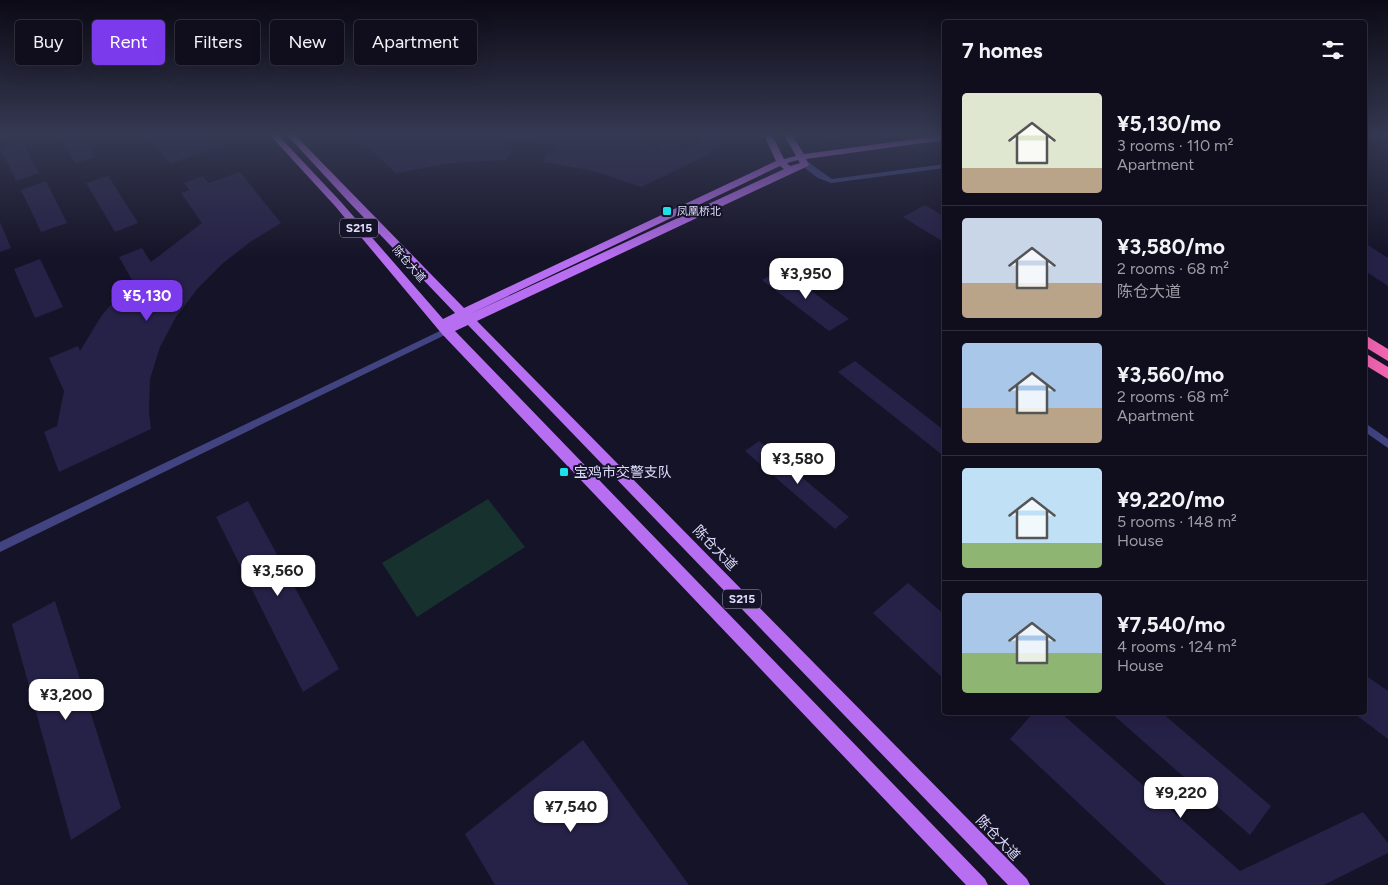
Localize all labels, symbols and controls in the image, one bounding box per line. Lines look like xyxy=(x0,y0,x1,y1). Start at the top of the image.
chip: Buy xyxy=(15,20,82,65)
chip: Rent xyxy=(92,20,165,65)
chip: Filters xyxy=(175,20,260,65)
chip: New xyxy=(270,20,344,65)
chip: Apartment xyxy=(354,20,477,65)
icon: filters xyxy=(1319,36,1347,64)
text: 7 homes xyxy=(962,38,1043,63)
text: ¥5,130/mo xyxy=(1117,111,1221,136)
icon: home xyxy=(1002,113,1062,173)
text: 3 rooms · 110 m² xyxy=(1117,136,1233,155)
text: Apartment xyxy=(1117,155,1194,174)
marker: 凤凰桥北 xyxy=(661,205,673,217)
place label: 凤凰桥北 xyxy=(677,205,721,218)
road number: S215 xyxy=(340,218,378,238)
text: ¥3,580/mo xyxy=(1117,234,1225,259)
icon: home xyxy=(1002,238,1062,298)
street label: 陈仓大道 xyxy=(390,243,428,285)
pin: ¥3,950 xyxy=(765,258,847,300)
text: 2 rooms · 68 m² xyxy=(1117,259,1229,278)
text: ¥3,950 xyxy=(780,264,832,283)
pin: ¥5,130 xyxy=(106,280,188,322)
text: 陈仓大道 xyxy=(1117,282,1181,301)
text: ¥5,130 xyxy=(123,286,171,305)
text: ¥3,560/mo xyxy=(1117,362,1224,387)
icon: home xyxy=(1002,363,1062,423)
text: 2 rooms · 68 m² xyxy=(1117,387,1229,406)
text: Apartment xyxy=(1117,406,1194,425)
pin: ¥3,580 xyxy=(757,442,839,485)
text: ¥3,580 xyxy=(772,449,824,468)
place label: 宝鸡市交警支队 xyxy=(574,464,672,481)
marker: 宝鸡市交警支队 xyxy=(558,466,570,478)
text: ¥9,220/mo xyxy=(1117,487,1225,512)
icon: home xyxy=(1002,488,1062,548)
text: 5 rooms · 148 m² xyxy=(1117,512,1237,531)
street label: 陈仓大道 xyxy=(689,522,741,574)
text: House xyxy=(1117,531,1163,550)
pin: ¥3,560 xyxy=(237,554,319,597)
text: ¥3,560 xyxy=(252,561,304,580)
road number: S215 xyxy=(723,590,761,608)
text: ¥7,540/mo xyxy=(1117,612,1225,637)
icon: home xyxy=(1002,613,1062,673)
text: 4 rooms · 124 m² xyxy=(1117,637,1237,656)
text: House xyxy=(1117,656,1163,675)
pin: ¥3,200 xyxy=(25,678,107,721)
text: ¥3,200 xyxy=(40,685,92,704)
pin: ¥9,220 xyxy=(1140,776,1222,819)
text: ¥9,220 xyxy=(1155,783,1207,802)
pin: ¥7,540 xyxy=(530,790,612,833)
text: ¥7,540 xyxy=(545,797,597,816)
street label: 陈仓大道 xyxy=(972,812,1024,864)

